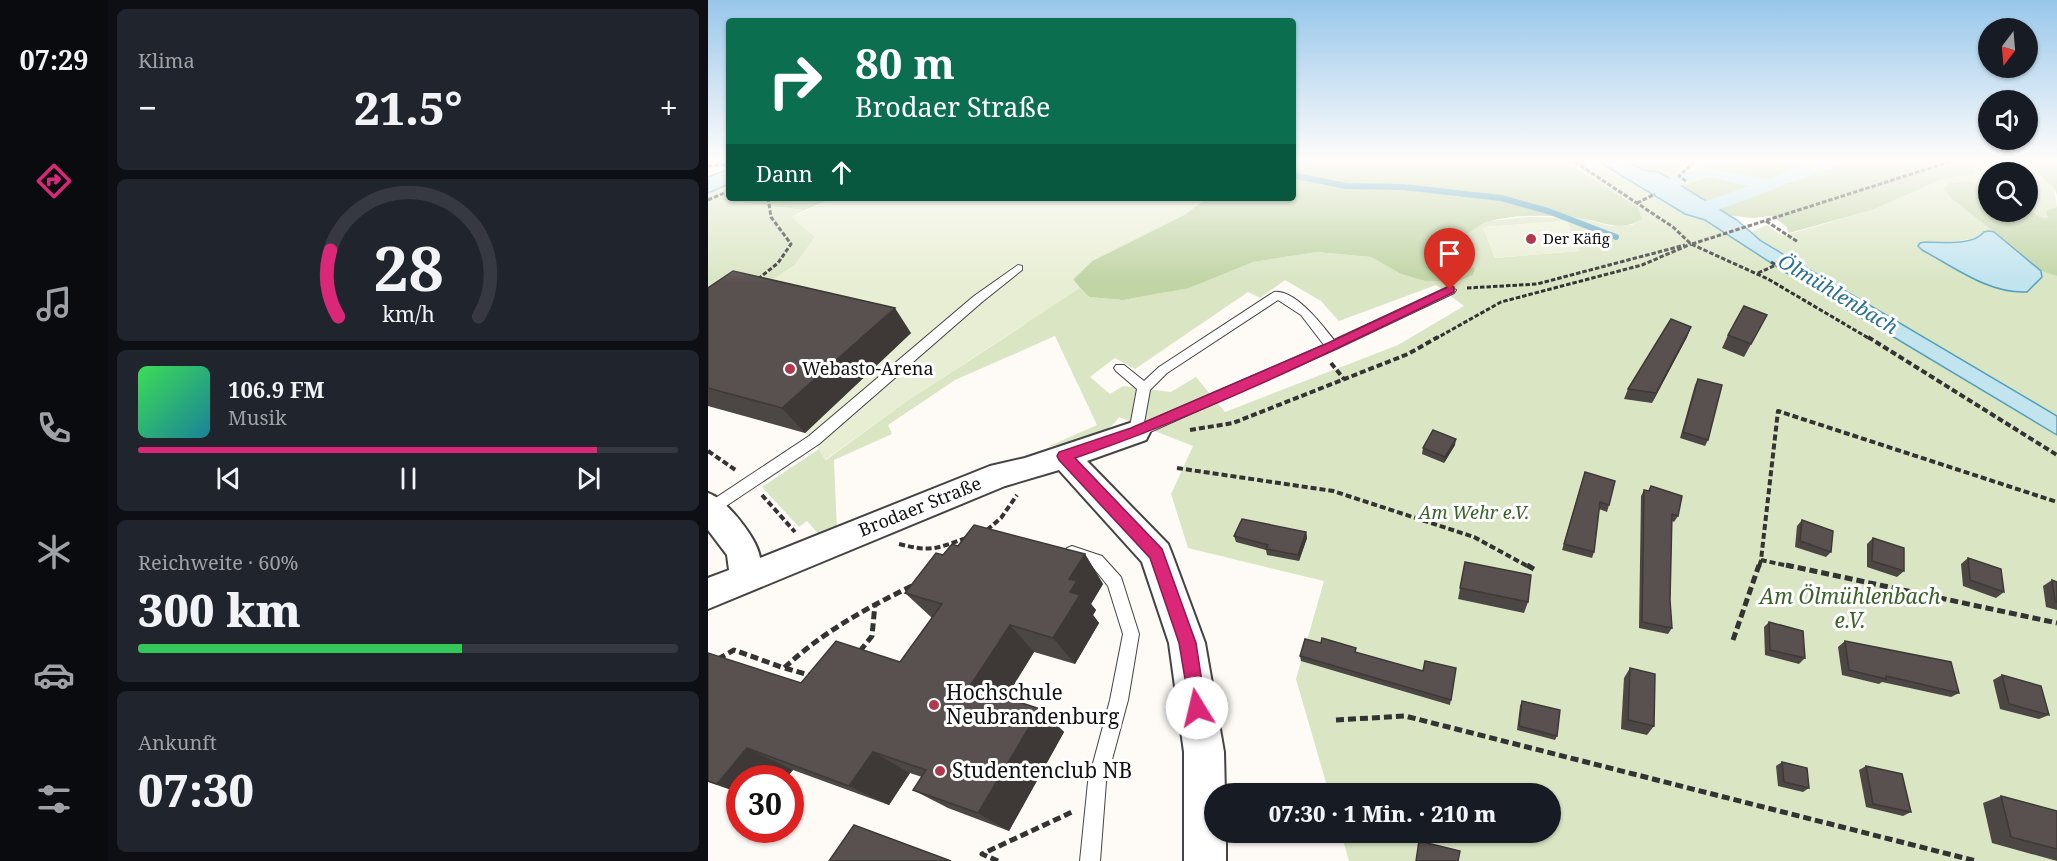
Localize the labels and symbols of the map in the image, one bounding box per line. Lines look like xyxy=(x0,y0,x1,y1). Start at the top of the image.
north arrow xyxy=(1978,18,2038,78)
pin xyxy=(1424,228,1475,290)
place label: Der Käfig xyxy=(1543,228,1610,248)
marker: Der Käfig xyxy=(1524,232,1538,246)
water label: Ölmühlenbach xyxy=(1773,247,1903,340)
place label: Webasto-Arena xyxy=(802,356,934,380)
marker: Webasto-Arena xyxy=(783,362,797,376)
street label: Brodaer Straße xyxy=(855,471,985,542)
park label: Am Wehr e.V. xyxy=(1417,500,1529,524)
park label: Am Ölmühlenbach e.V. xyxy=(1757,582,1941,634)
position arrow xyxy=(1165,676,1229,740)
place label: Hochschule Neubrandenburg xyxy=(946,678,1120,730)
marker: Hochschule Neubrandenburg xyxy=(927,698,941,712)
place label: Studentenclub NB xyxy=(952,756,1132,784)
marker: Studentenclub NB xyxy=(933,764,947,778)
speed limit sign: 30 xyxy=(726,765,804,843)

